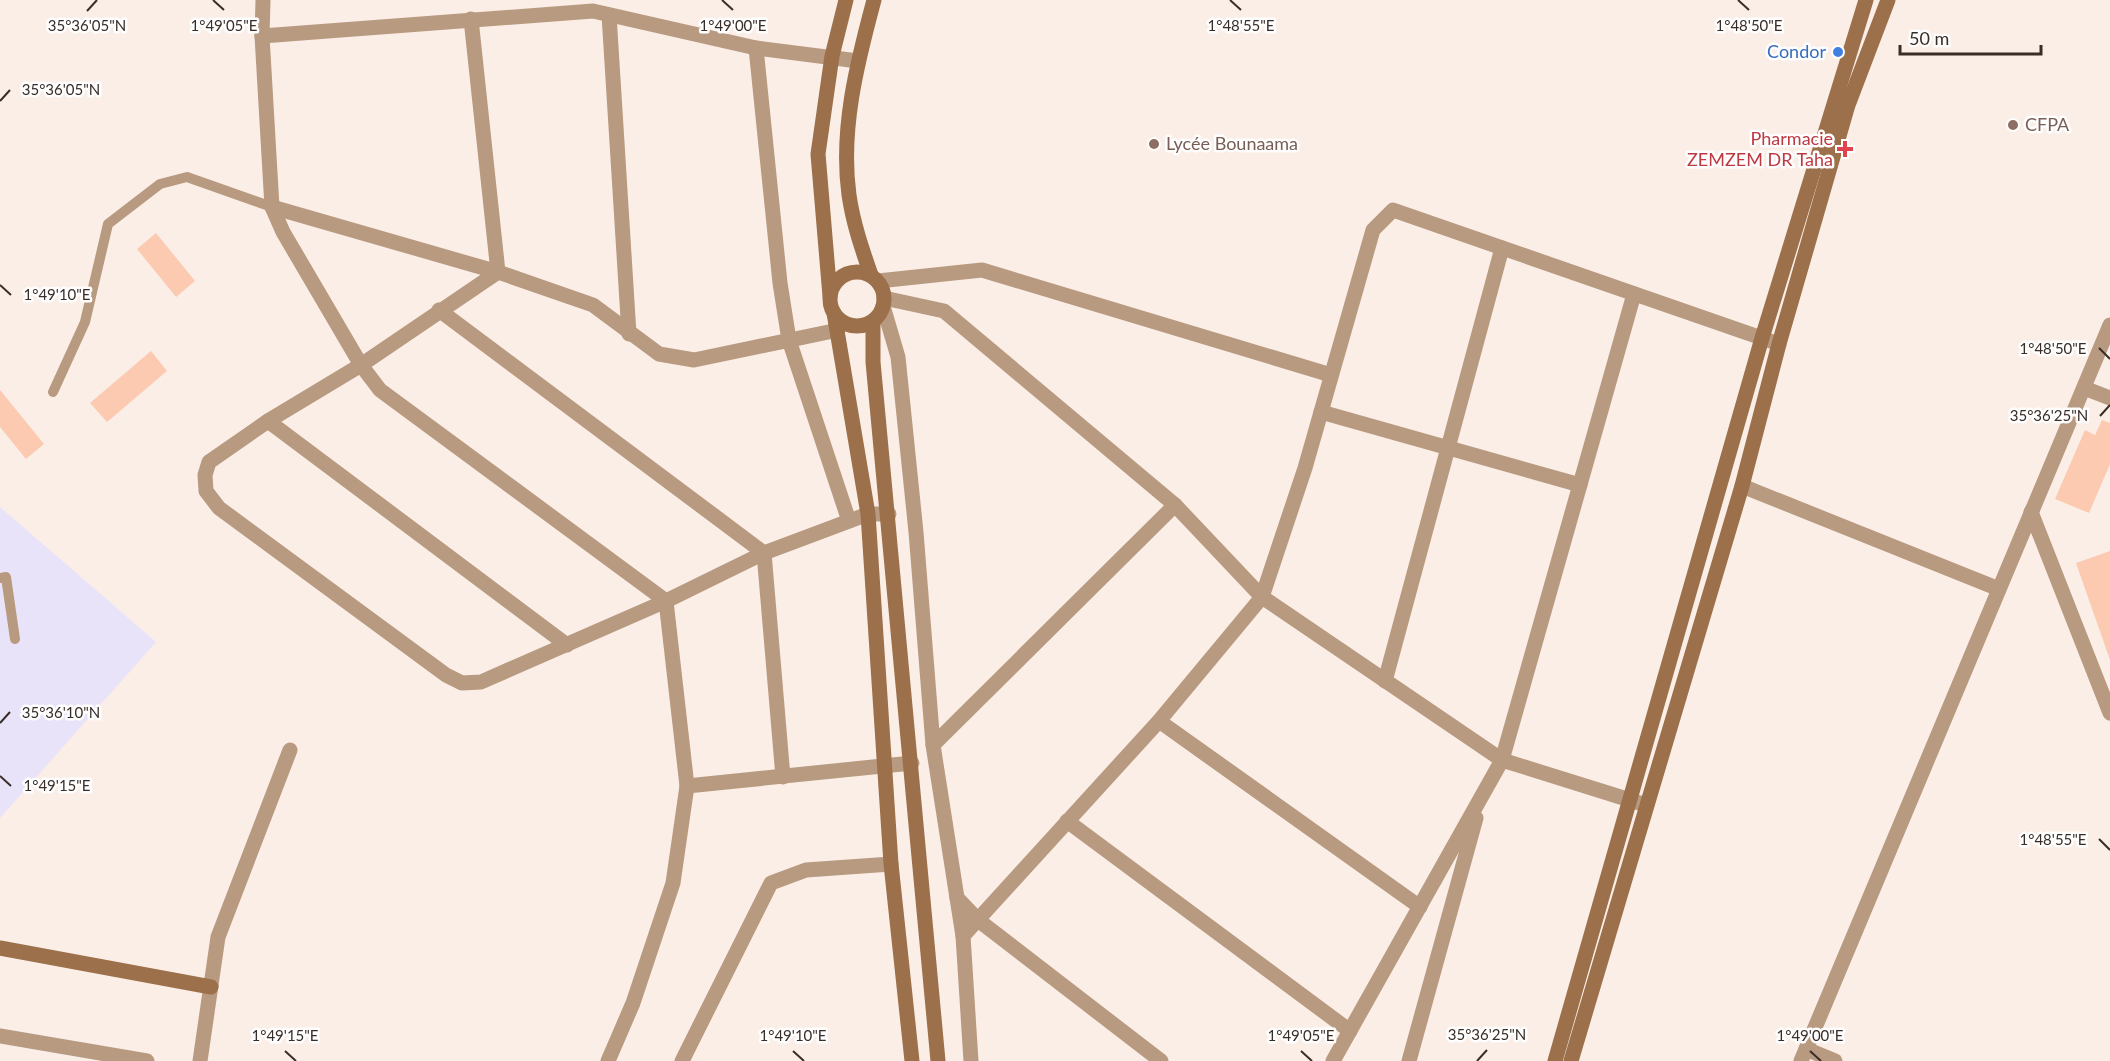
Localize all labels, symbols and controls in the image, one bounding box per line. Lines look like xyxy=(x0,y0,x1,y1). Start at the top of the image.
text: 35°36'05"N xyxy=(48,16,126,34)
text: 1°49'05"E xyxy=(191,16,258,34)
text: 1°49'00"E xyxy=(700,16,767,34)
text: 1°48'55"E xyxy=(1208,16,1275,34)
text: 1°48'50"E xyxy=(1716,16,1783,34)
scale bar xyxy=(1900,18,2041,56)
text: 50 m xyxy=(1909,27,1949,49)
place label: Condor xyxy=(1767,40,1826,62)
marker: Condor xyxy=(1831,45,1845,59)
text: 35°36'05"N xyxy=(22,80,100,98)
place label: CFPA xyxy=(2025,113,2070,135)
marker: CFPA xyxy=(2006,118,2020,132)
place label: Pharmacie ZEMZEM DR Taha xyxy=(1687,127,1833,170)
place label: Lycée Bounaama xyxy=(1166,132,1298,154)
marker: Lycée Bounaama xyxy=(1147,137,1161,151)
marker: Pharmacie ZEMZEM DR Taha xyxy=(1838,142,1852,156)
text: 1°49'10"E xyxy=(24,285,91,303)
text: 1°48'50"E xyxy=(2020,339,2087,357)
text: 35°36'25"N xyxy=(2010,406,2088,424)
text: 35°36'10"N xyxy=(22,703,100,721)
text: 1°49'15"E xyxy=(24,776,91,794)
text: 1°48'55"E xyxy=(2020,830,2087,848)
text: 35°36'25"N xyxy=(1448,1025,1526,1043)
text: 1°49'15"E xyxy=(252,1026,319,1044)
text: 1°49'10"E xyxy=(760,1026,827,1044)
text: 1°49'05"E xyxy=(1268,1026,1335,1044)
text: 1°49'00"E xyxy=(1777,1026,1844,1044)

